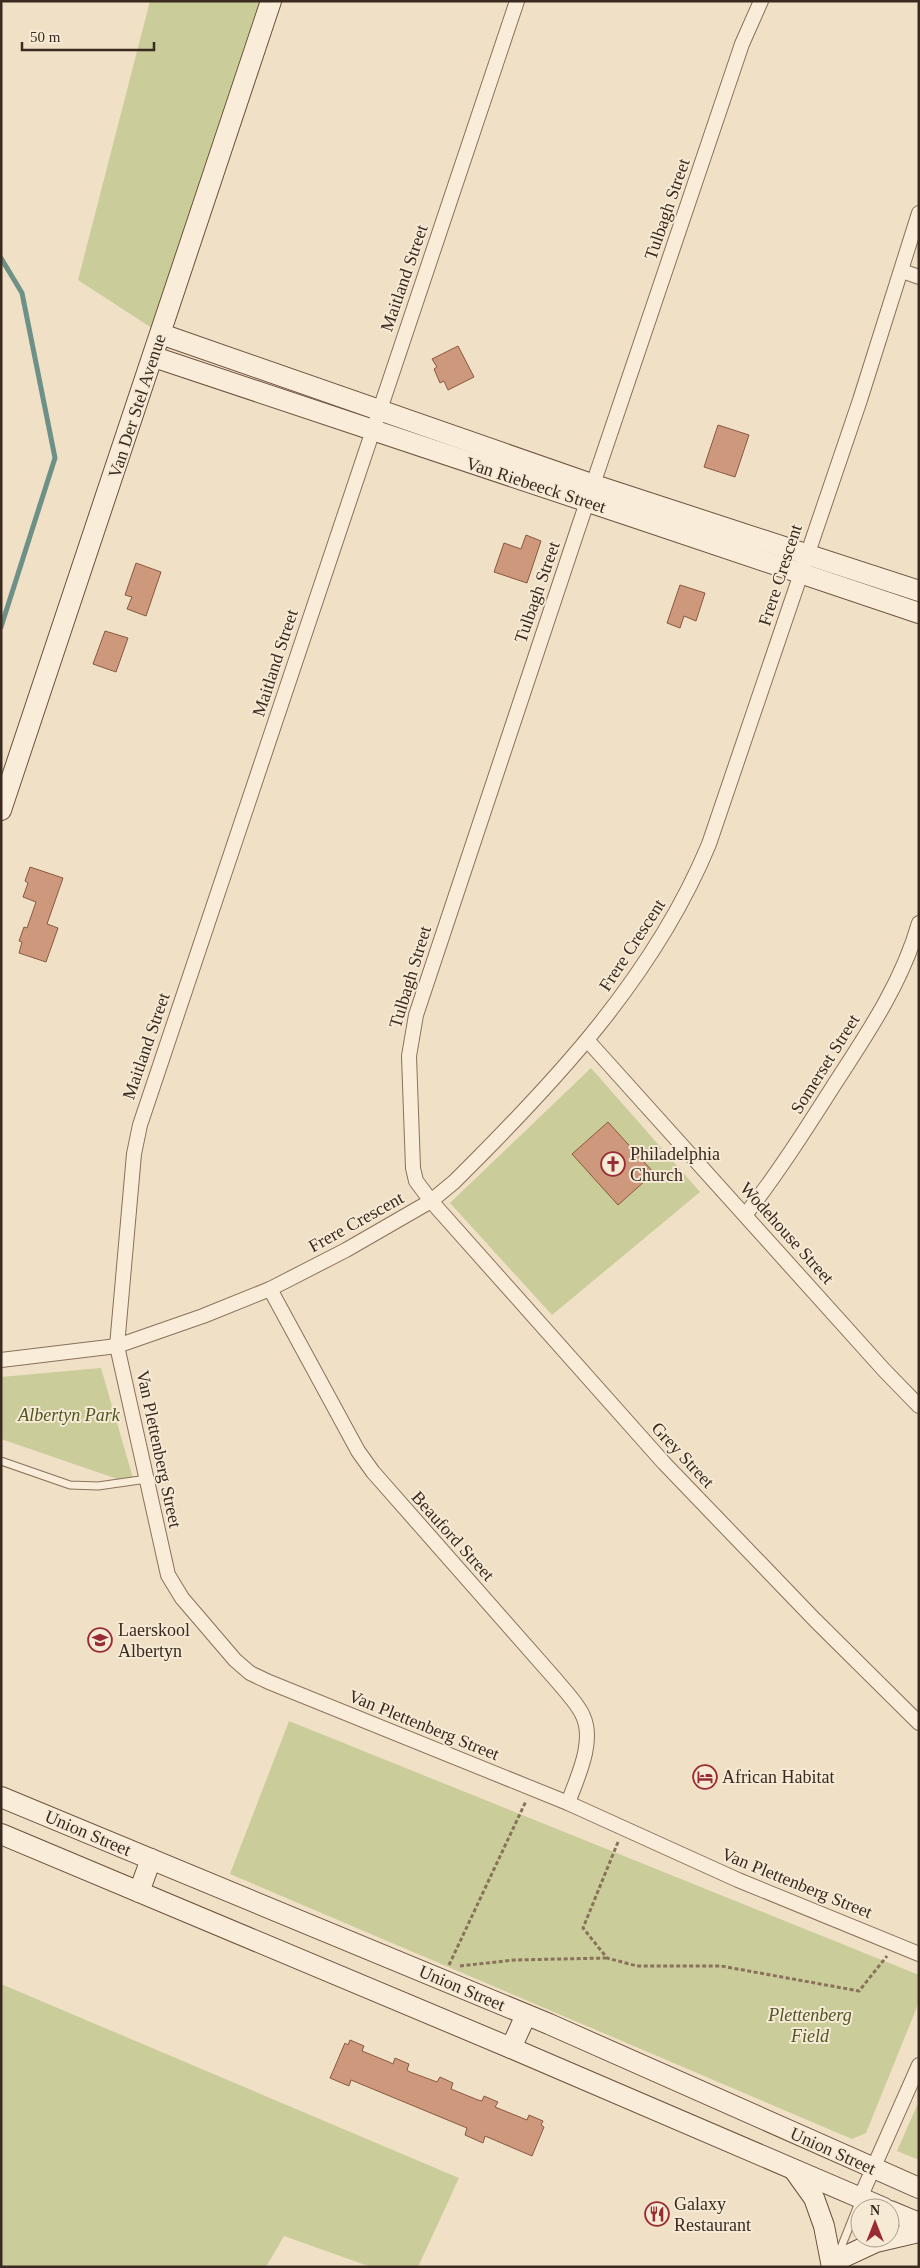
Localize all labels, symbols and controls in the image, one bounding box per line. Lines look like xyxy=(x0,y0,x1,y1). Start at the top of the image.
scale bar xyxy=(22,20,155,52)
text: 50 m xyxy=(30,29,61,45)
street label: Tulbagh Street xyxy=(640,156,694,262)
street label: Maitland Street xyxy=(376,222,432,334)
street label: Van Der Stel Avenue xyxy=(104,332,170,480)
street label: Van Riebeeck Street xyxy=(464,453,608,517)
street label: Frere Crescent xyxy=(754,522,806,628)
street label: Tulbagh Street xyxy=(510,539,564,645)
street label: Maitland Street xyxy=(248,607,302,719)
street label: Frere Crescent xyxy=(595,895,669,995)
street label: Tulbagh Street xyxy=(385,923,435,1031)
street label: Maitland Street xyxy=(118,990,174,1102)
street label: Somerset Street xyxy=(786,1011,864,1117)
place label: Philadelphia Church xyxy=(630,1144,720,1185)
church icon: Philadelphia Church xyxy=(600,1151,626,1177)
street label: Wodehouse Street xyxy=(736,1178,838,1288)
street label: Frere Crescent xyxy=(305,1188,407,1256)
street label: Van Plettenberg Street xyxy=(133,1368,185,1530)
park label: Albertyn Park xyxy=(17,1405,121,1425)
street label: Grey Street xyxy=(648,1418,718,1492)
street label: Beauford Street xyxy=(408,1487,498,1585)
place label: Laerskool Albertyn xyxy=(118,1620,190,1661)
school or university icon: Laerskool Albertyn xyxy=(87,1627,113,1653)
street label: Van Plettenberg Street xyxy=(346,1686,502,1764)
hotel icon: African Habitat xyxy=(692,1764,718,1790)
place label: African Habitat xyxy=(722,1767,834,1787)
street label: Union Street xyxy=(42,1806,134,1860)
street label: Van Plettenberg Street xyxy=(719,1844,875,1922)
street label: Union Street xyxy=(416,1961,508,2015)
park label: Plettenberg Field xyxy=(767,2005,852,2046)
street label: Union Street xyxy=(787,2123,879,2179)
place label: Galaxy Restaurant xyxy=(674,2194,751,2235)
north arrow xyxy=(850,2198,900,2248)
restaurant icon: Galaxy Restaurant xyxy=(644,2201,670,2227)
text: N xyxy=(870,2203,880,2218)

